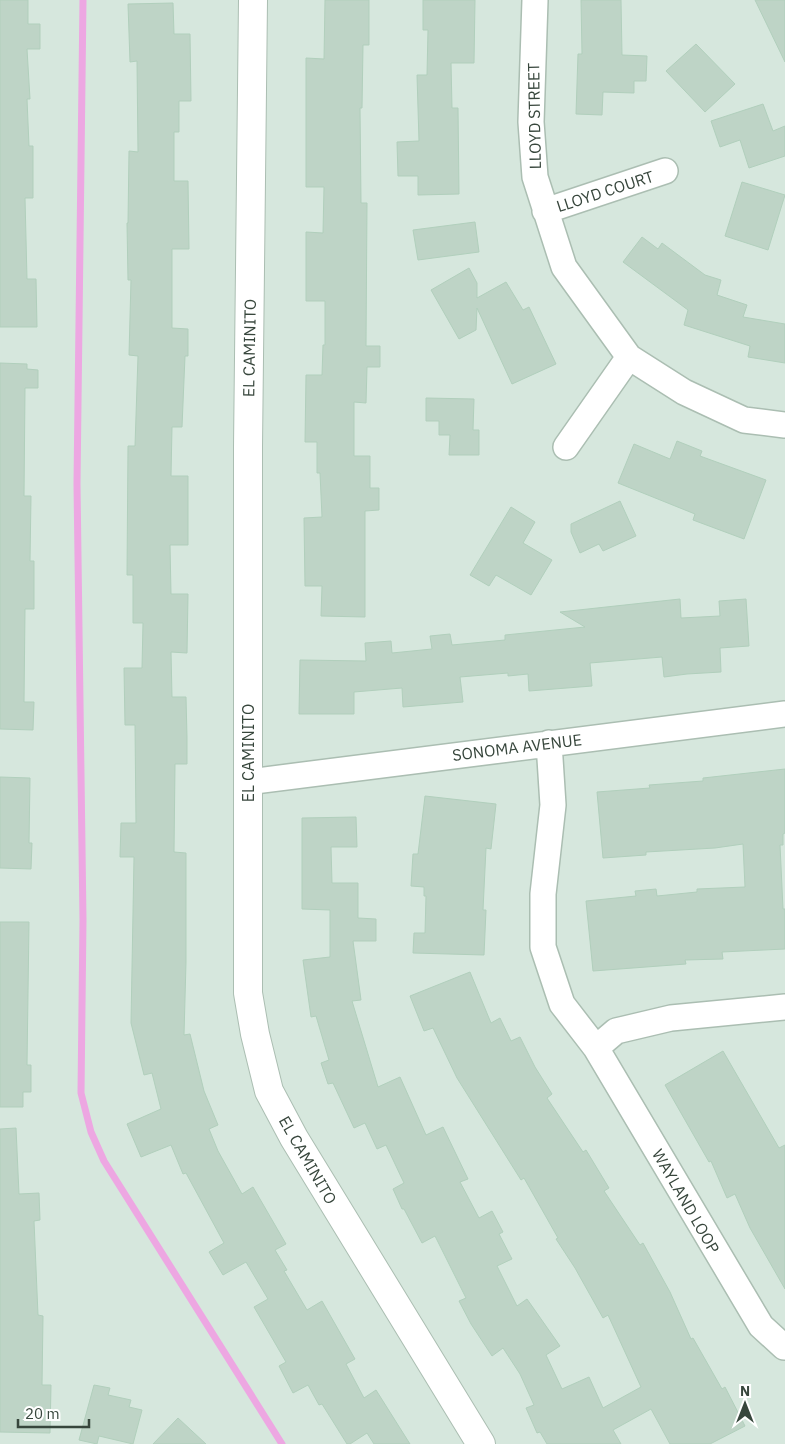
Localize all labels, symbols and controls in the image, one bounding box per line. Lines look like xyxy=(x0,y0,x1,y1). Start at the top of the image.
street label: LLOYD STREET xyxy=(523,62,545,170)
street label: LLOYD COURT xyxy=(554,166,656,216)
street label: EL CAMINITO xyxy=(238,299,260,397)
street label: EL CAMINITO xyxy=(238,704,258,802)
street label: SONOMA AVENUE xyxy=(451,729,583,765)
street label: EL CAMINITO xyxy=(275,1112,341,1208)
street label: WAYLAND LOOP xyxy=(648,1145,724,1257)
north arrow xyxy=(720,1379,770,1429)
text: N xyxy=(740,1382,750,1400)
scale bar xyxy=(18,1396,89,1428)
text: 20 m xyxy=(25,1404,60,1423)

